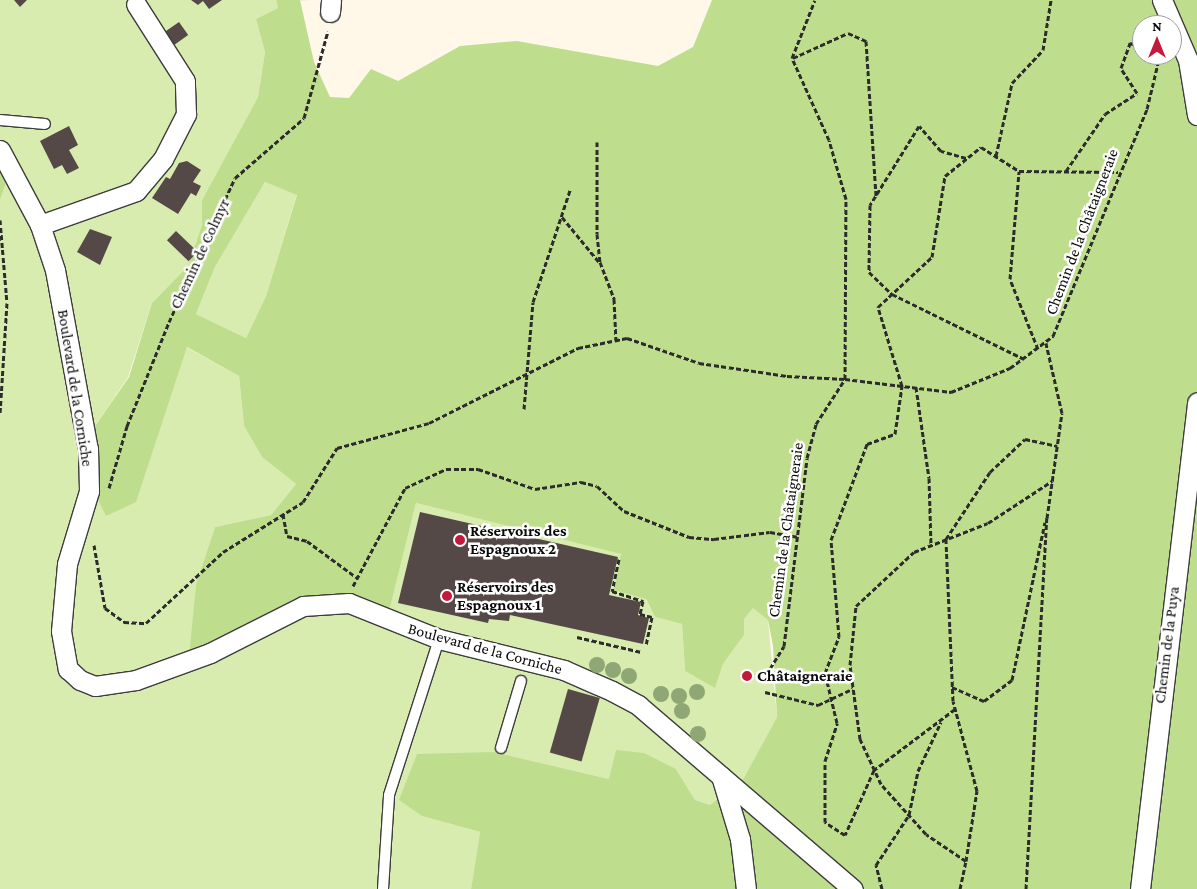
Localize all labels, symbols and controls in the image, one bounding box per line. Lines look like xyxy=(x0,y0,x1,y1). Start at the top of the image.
north arrow xyxy=(1132,15,1182,65)
text: N xyxy=(1152,18,1162,34)
street label: Chemin de la Châtaigneraie xyxy=(1041,146,1123,318)
street label: Chemin de Colmyr xyxy=(166,196,234,312)
street label: Boulevard de la Corniche xyxy=(53,308,97,468)
street label: Chemin de la Châtaigneraie xyxy=(764,441,808,619)
place label: Réservoirs des Espagnoux 2 xyxy=(470,521,566,559)
marker: Réservoirs des Espagnoux 2 xyxy=(454,534,466,546)
place label: Réservoirs des Espagnoux 1 xyxy=(457,577,553,615)
street label: Chemin de la Puya xyxy=(1150,585,1184,705)
marker: Réservoirs des Espagnoux 1 xyxy=(441,590,453,602)
street label: Boulevard de la Corniche xyxy=(406,619,564,679)
place label: Châtaigneraie xyxy=(757,666,853,686)
marker: Châtaigneraie xyxy=(741,670,753,682)

